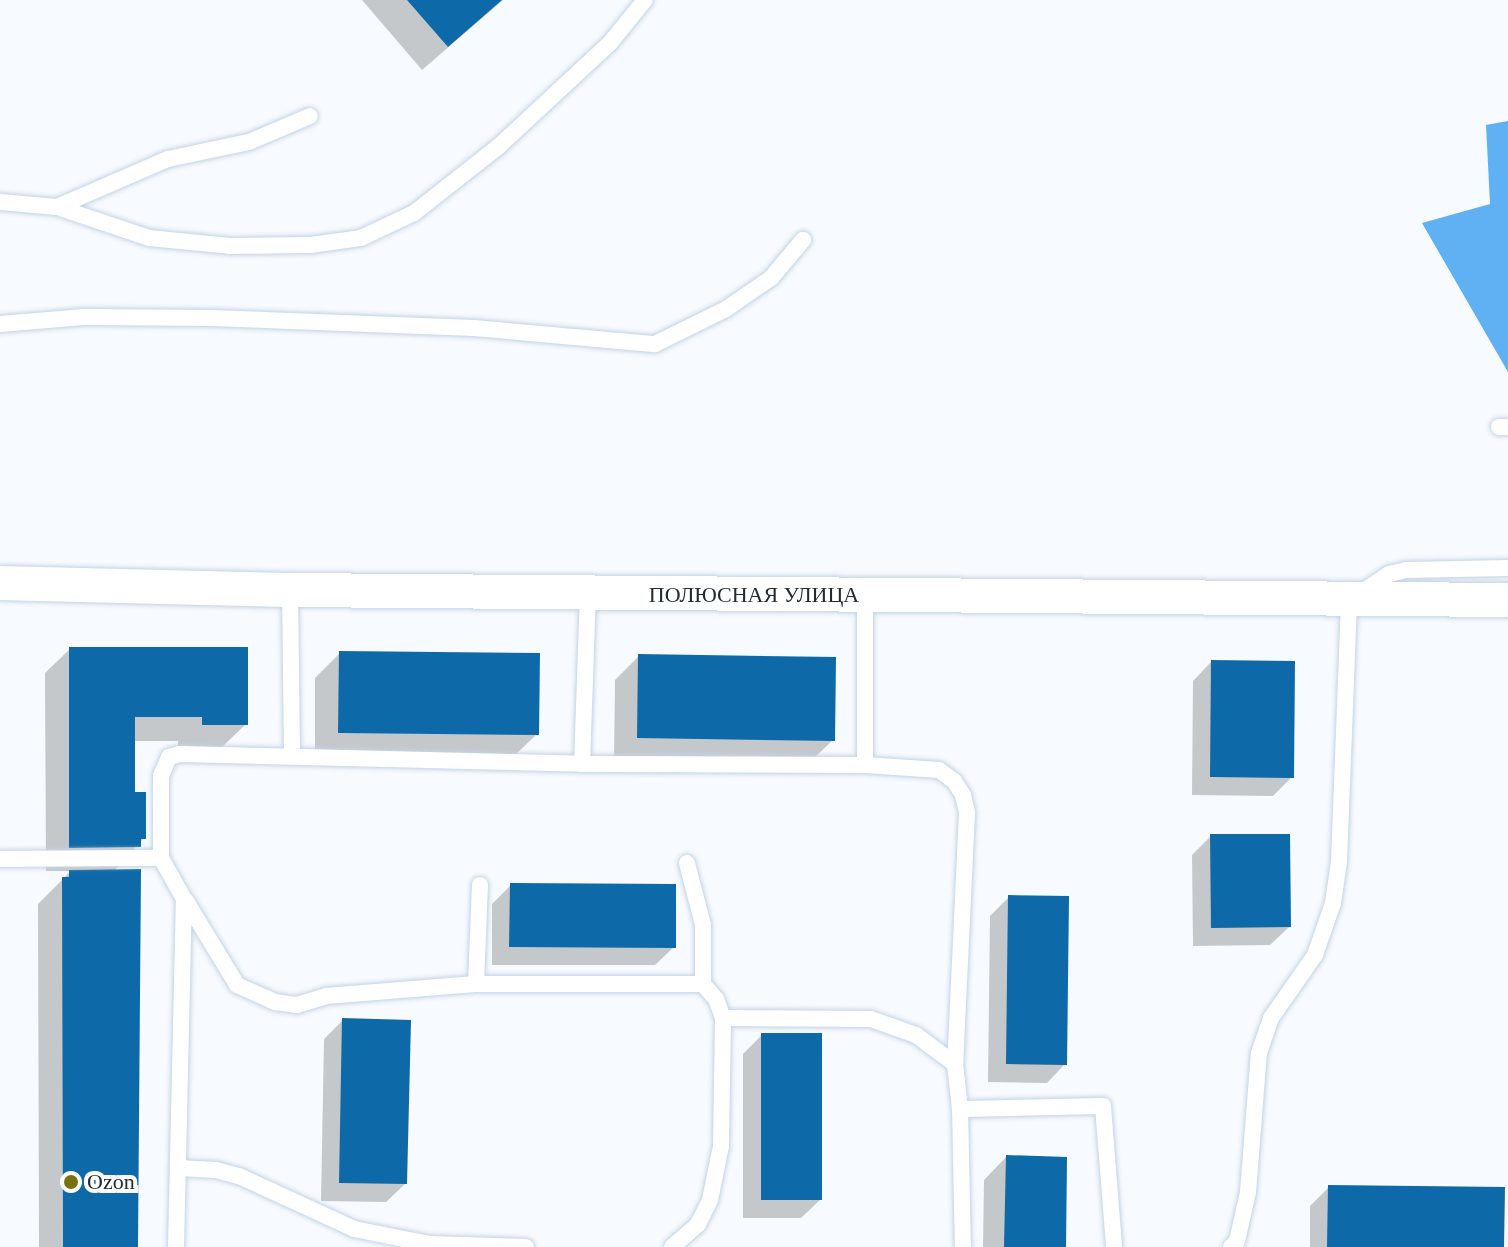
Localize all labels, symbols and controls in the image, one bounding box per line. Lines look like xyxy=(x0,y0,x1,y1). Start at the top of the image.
street label: ПОЛЮСНАЯ УЛИЦА xyxy=(649,582,859,608)
place label: Ozon xyxy=(87,1169,135,1195)
marker: Ozon xyxy=(62,1173,80,1191)

